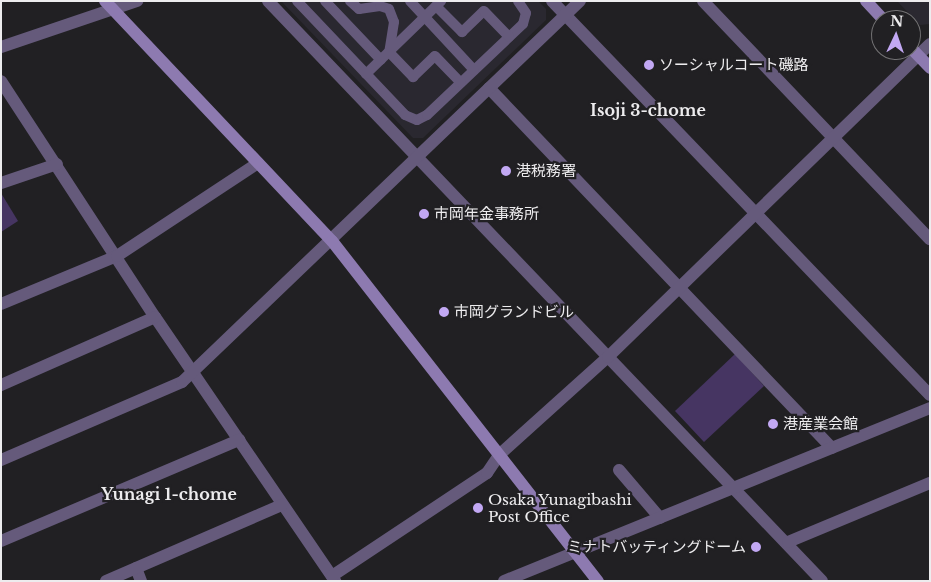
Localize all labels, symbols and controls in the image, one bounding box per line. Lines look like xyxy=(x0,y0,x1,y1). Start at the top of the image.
north arrow xyxy=(871,10,921,60)
text: N xyxy=(890,12,904,30)
place label: ソーシャルコート磯路 xyxy=(659,56,809,74)
marker: ソーシャルコート磯路 xyxy=(643,59,655,71)
district label: Isoji 3-chome xyxy=(590,100,706,120)
place label: 港税務署 xyxy=(516,162,576,180)
marker: 港税務署 xyxy=(500,165,512,177)
place label: 市岡年金事務所 xyxy=(434,205,539,223)
marker: 市岡年金事務所 xyxy=(418,208,430,220)
place label: 市岡グランドビル xyxy=(454,303,574,321)
marker: 市岡グランドビル xyxy=(438,306,450,318)
place label: 港産業会館 xyxy=(783,415,858,433)
marker: 港産業会館 xyxy=(767,418,779,430)
district label: Yunagi 1-chome xyxy=(101,484,237,504)
place label: Osaka Yunagibashi Post Office xyxy=(488,490,632,525)
marker: Osaka Yunagibashi Post Office xyxy=(472,502,484,514)
place label: ミナトバッティングドーム xyxy=(566,538,746,556)
marker: ミナトバッティングドーム xyxy=(750,541,762,553)

